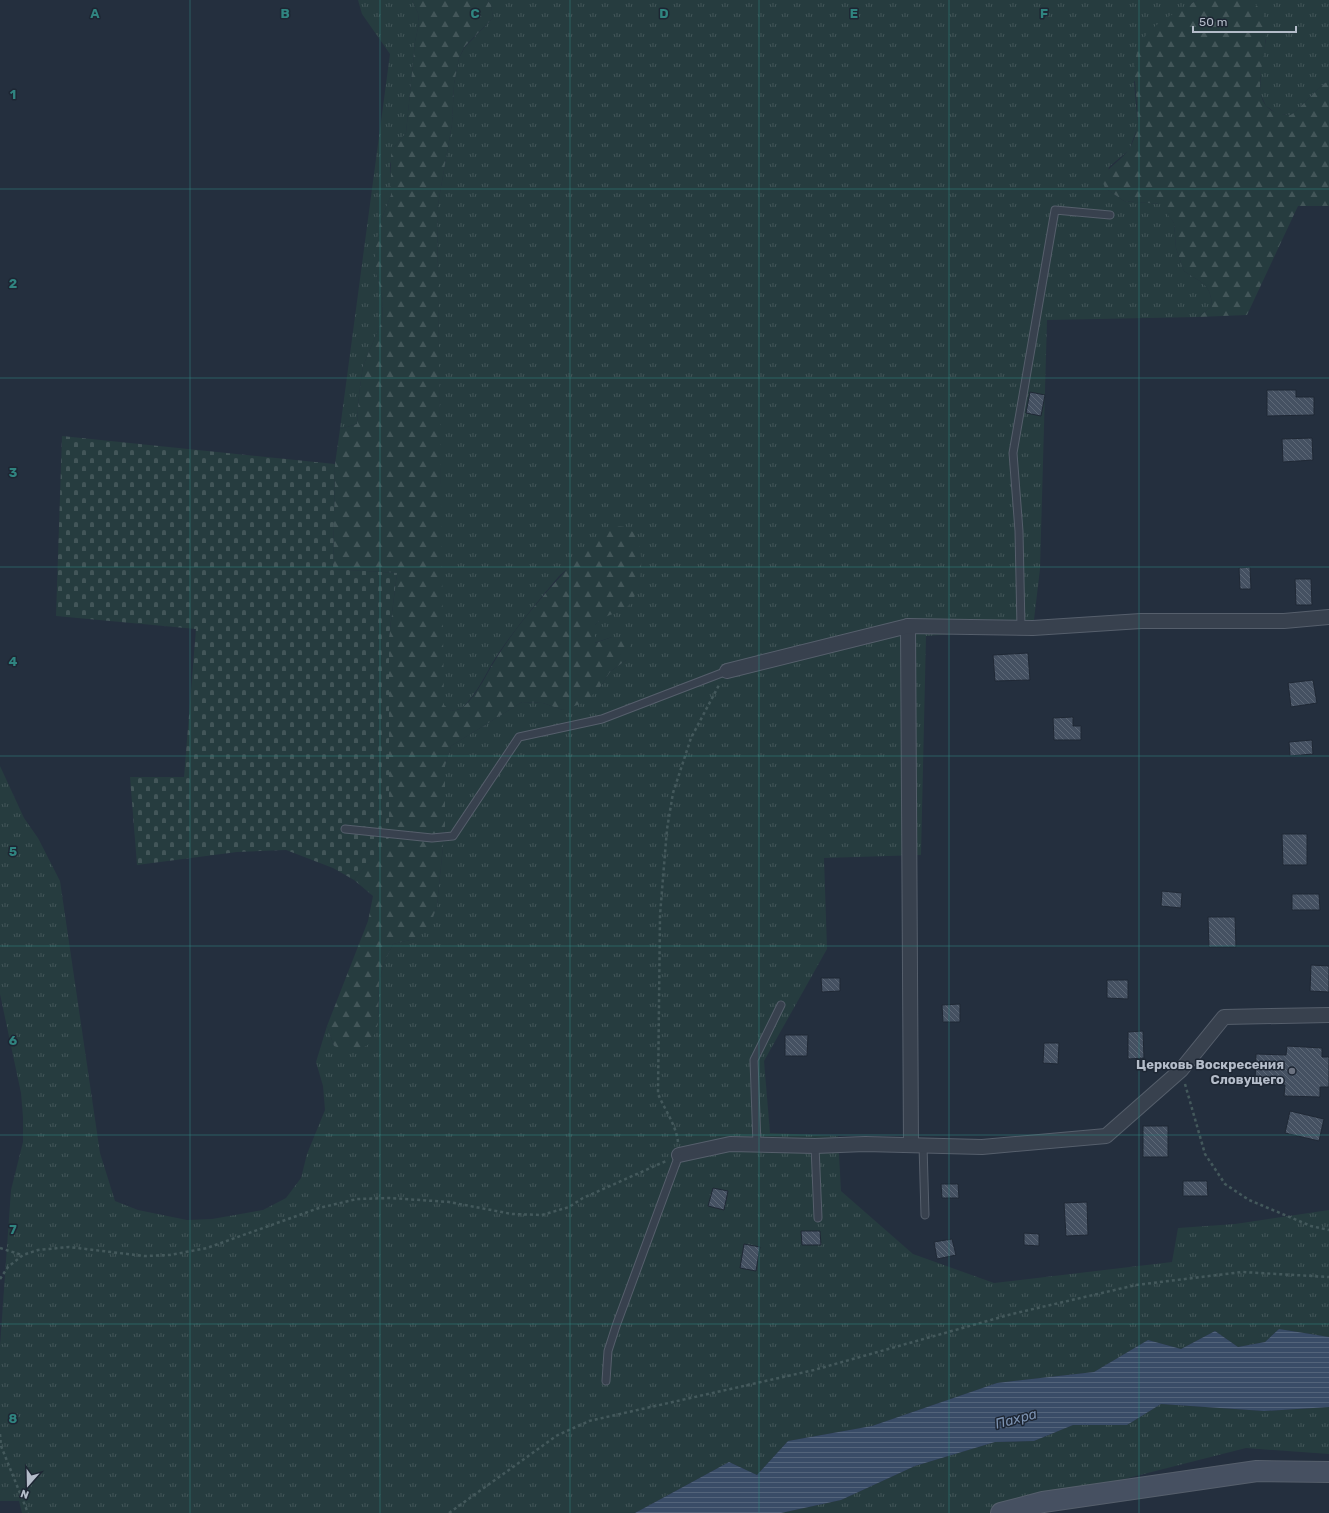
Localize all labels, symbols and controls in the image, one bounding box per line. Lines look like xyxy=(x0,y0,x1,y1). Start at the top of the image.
text: A xyxy=(90,6,100,21)
text: B xyxy=(280,6,290,21)
text: C xyxy=(470,6,480,21)
text: D xyxy=(659,6,669,21)
text: E xyxy=(850,6,858,21)
text: F xyxy=(1040,6,1048,21)
scale bar xyxy=(1193,8,1296,34)
text: 50 m xyxy=(1199,15,1227,29)
text: 1 xyxy=(10,87,16,102)
text: 2 xyxy=(9,276,17,291)
text: 3 xyxy=(9,465,18,480)
text: 4 xyxy=(9,654,18,669)
text: 5 xyxy=(9,844,17,859)
text: 6 xyxy=(9,1033,18,1048)
place label: Церковь Воскресения Словущего xyxy=(1136,1057,1284,1087)
marker: Церковь Воскресения Словущего xyxy=(1287,1066,1297,1076)
text: 7 xyxy=(9,1222,17,1237)
water label: Пахра xyxy=(993,1405,1039,1433)
text: 8 xyxy=(9,1411,18,1426)
north arrow xyxy=(8,1465,48,1505)
text: N xyxy=(19,1486,31,1501)

